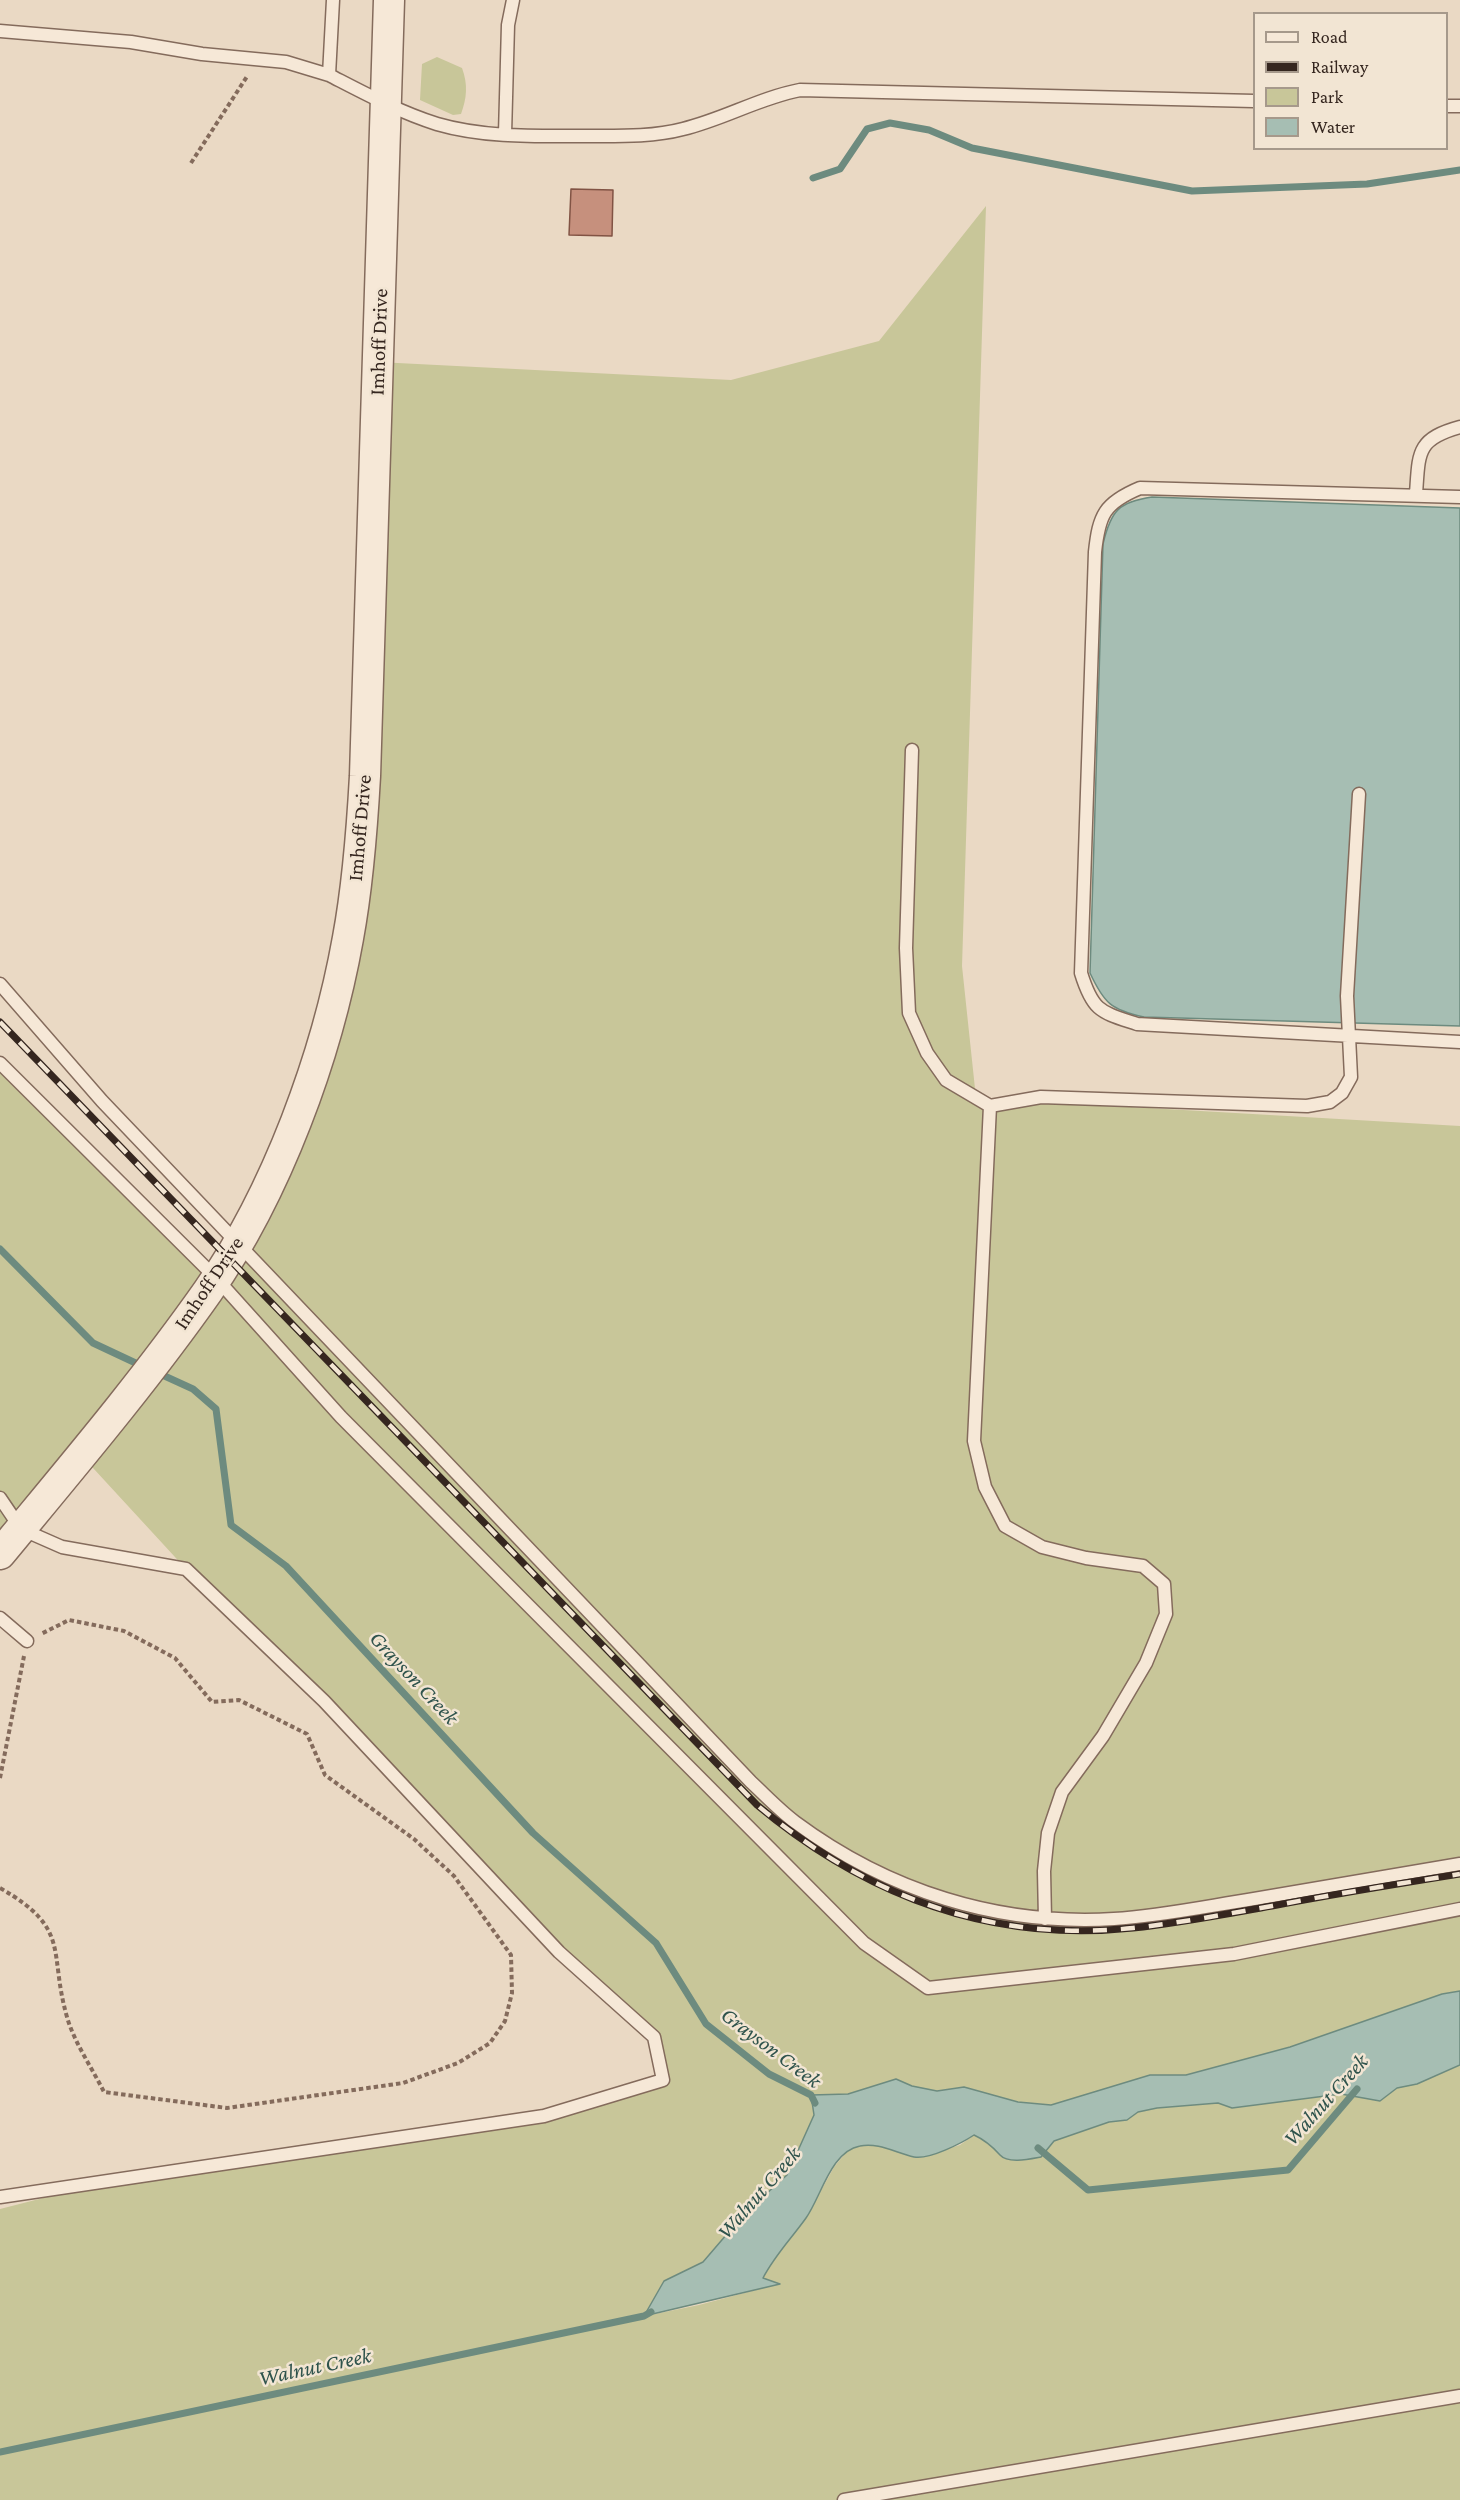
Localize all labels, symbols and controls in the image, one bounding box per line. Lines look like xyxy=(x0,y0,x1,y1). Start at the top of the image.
legend xyxy=(1253,12,1448,150)
text: Road xyxy=(1311,27,1348,47)
text: Railway xyxy=(1311,57,1368,77)
text: Park xyxy=(1311,87,1343,107)
text: Water xyxy=(1311,117,1355,137)
street label: Imhoff Drive xyxy=(365,288,393,396)
street label: Imhoff Drive xyxy=(343,774,377,882)
street label: Imhoff Drive xyxy=(169,1232,249,1334)
water label: Grayson Creek xyxy=(364,1626,464,1730)
water label: Grayson Creek xyxy=(716,2002,826,2094)
water label: Walnut Creek xyxy=(1278,2049,1374,2151)
water label: Walnut Creek xyxy=(712,2141,806,2245)
water label: Walnut Creek xyxy=(256,2342,374,2392)

